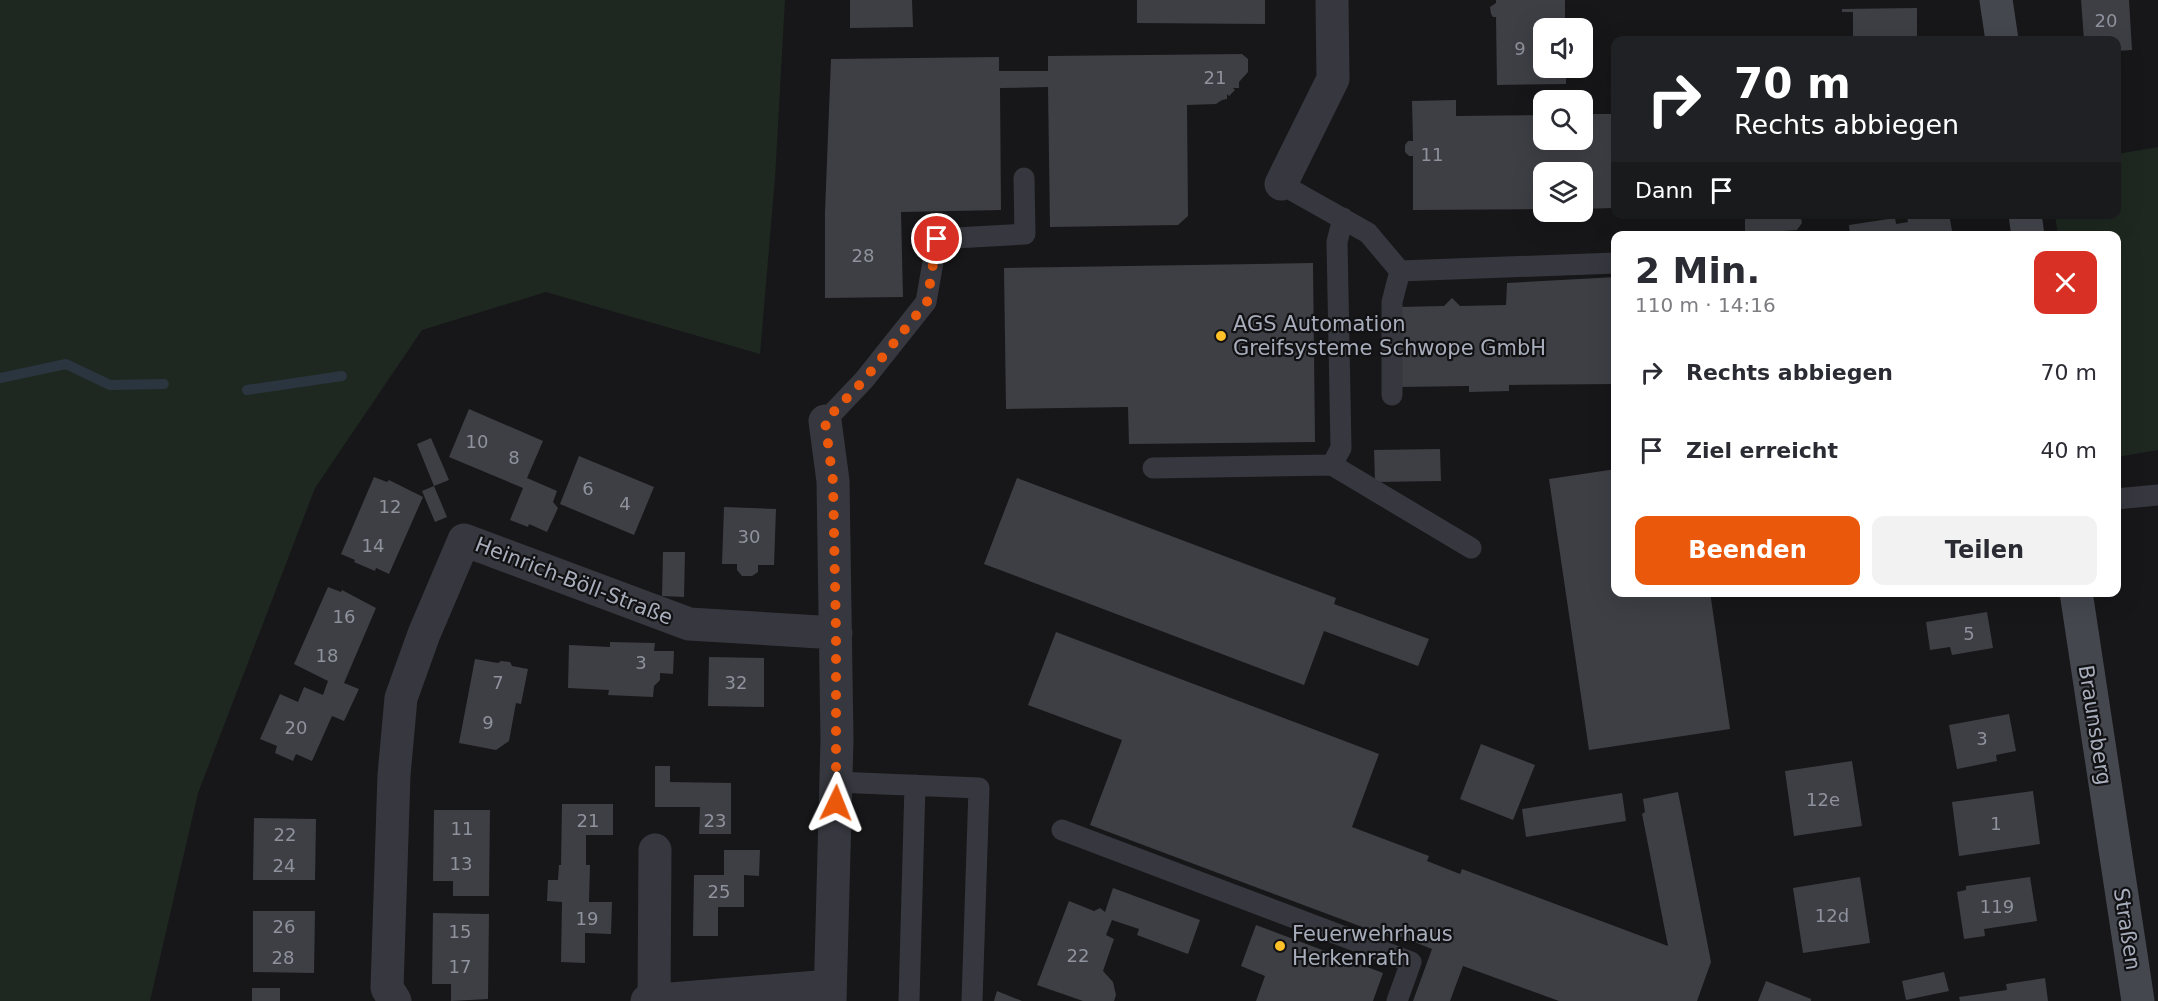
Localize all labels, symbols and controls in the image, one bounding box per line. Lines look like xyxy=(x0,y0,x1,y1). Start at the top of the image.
house number: 20 xyxy=(2095,10,2117,31)
map controls xyxy=(1533,18,1593,222)
button: sound xyxy=(1533,18,1593,78)
house number: 9 xyxy=(1514,38,1526,59)
text: 70 m xyxy=(1734,59,1851,108)
icon: right xyxy=(1635,60,1713,138)
house number: 21 xyxy=(1204,67,1226,88)
button: search xyxy=(1533,90,1593,150)
text: Rechts abbiegen xyxy=(1734,109,1959,140)
house number: 11 xyxy=(1421,144,1443,165)
button: layers xyxy=(1533,162,1593,222)
icon: arrive xyxy=(1705,174,1738,207)
text: Dann xyxy=(1635,178,1693,203)
pin xyxy=(911,213,962,264)
icon: arrive xyxy=(920,222,953,255)
house number: 28 xyxy=(852,245,874,266)
text: 2 Min. xyxy=(1635,250,1760,291)
button: close xyxy=(2034,251,2097,314)
text: 110 m · 14:16 xyxy=(1635,293,1776,317)
place label: AGS Automation Greifsysteme Schwope GmbH xyxy=(1233,312,1546,360)
marker: AGS Automation Greifsysteme Schwope GmbH xyxy=(1214,329,1228,343)
icon: right xyxy=(1635,356,1668,389)
text: Rechts abbiegen xyxy=(1686,360,1893,385)
text: 70 m xyxy=(2041,360,2097,385)
house number: 10 xyxy=(466,431,488,452)
icon: arrive xyxy=(1635,434,1668,467)
text: Ziel erreicht xyxy=(1686,438,1838,463)
text: 40 m xyxy=(2041,438,2097,463)
house number: 8 xyxy=(508,447,520,468)
house number: 6 xyxy=(582,478,594,499)
house number: 4 xyxy=(619,493,631,514)
house number: 12 xyxy=(379,496,401,517)
button: Beenden xyxy=(1635,516,1860,585)
button: Teilen xyxy=(1872,516,2097,585)
house number: 30 xyxy=(738,526,760,547)
street label: Heinrich-Böll-Straße xyxy=(472,532,676,630)
house number: 14 xyxy=(362,535,384,556)
house number: 16 xyxy=(333,606,355,627)
house number: 5 xyxy=(1963,623,1975,644)
house number: 18 xyxy=(316,645,338,666)
house number: 3 xyxy=(635,652,647,673)
street label: Braunsberg xyxy=(2074,663,2116,787)
house number: 7 xyxy=(492,672,504,693)
house number: 32 xyxy=(725,672,747,693)
house number: 9 xyxy=(482,712,494,733)
house number: 20 xyxy=(285,717,307,738)
house number: 3 xyxy=(1976,728,1988,749)
position arrow xyxy=(804,771,868,835)
house number: 12e xyxy=(1806,789,1840,810)
house number: 21 xyxy=(577,810,599,831)
house number: 23 xyxy=(704,810,726,831)
house number: 1 xyxy=(1990,813,2002,834)
house number: 11 xyxy=(451,818,473,839)
house number: 22 xyxy=(274,824,296,845)
house number: 13 xyxy=(450,853,472,874)
house number: 24 xyxy=(273,855,295,876)
house number: 25 xyxy=(708,881,730,902)
street label: Straßen xyxy=(2109,886,2145,972)
house number: 119 xyxy=(1980,896,2014,917)
house number: 12d xyxy=(1815,905,1849,926)
house number: 19 xyxy=(576,908,598,929)
house number: 26 xyxy=(273,916,295,937)
house number: 15 xyxy=(449,921,471,942)
place label: Feuerwehrhaus Herkenrath xyxy=(1292,922,1453,970)
marker: Feuerwehrhaus Herkenrath xyxy=(1273,939,1287,953)
house number: 22 xyxy=(1067,945,1089,966)
house number: 28 xyxy=(272,947,294,968)
house number: 17 xyxy=(449,956,471,977)

